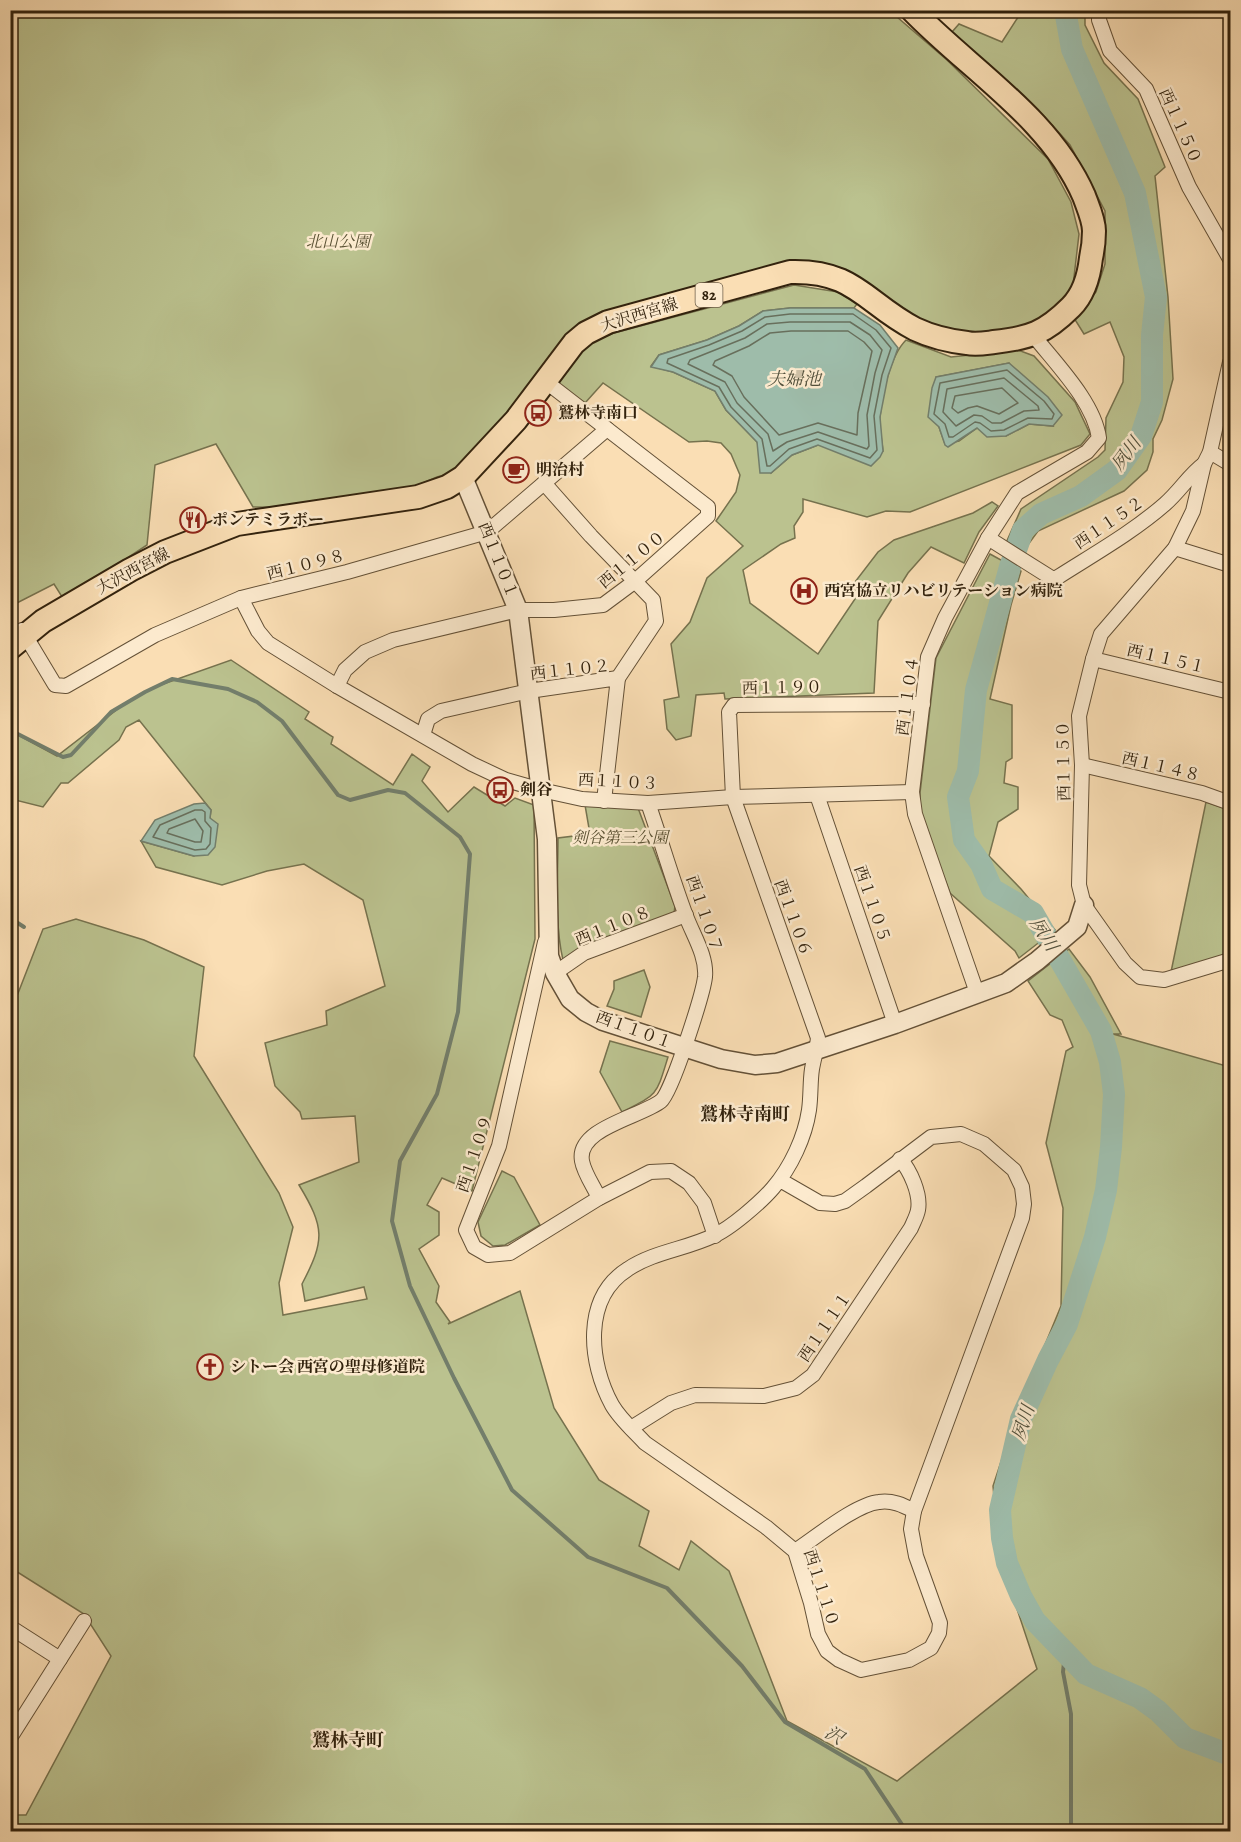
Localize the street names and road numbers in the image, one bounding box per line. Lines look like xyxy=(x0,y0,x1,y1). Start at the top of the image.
street label: 西１１５０ xyxy=(1154,85,1206,167)
road number: 82 xyxy=(696,283,722,307)
street label: 大沢西宮線 xyxy=(598,293,680,337)
street label: 西１１５２ xyxy=(1070,492,1148,554)
street label: 西１１０１ xyxy=(473,519,523,601)
street label: 西１１００ xyxy=(594,526,670,594)
street label: 大沢西宮線 xyxy=(93,543,173,599)
street label: 西１０９８ xyxy=(265,545,347,585)
street label: 西１１５１ xyxy=(1125,639,1207,679)
street label: 西１１０２ xyxy=(529,655,611,685)
street label: 西１１０４ xyxy=(892,655,924,737)
street label: 西１１９０ xyxy=(742,676,822,700)
street label: 西１１５０ xyxy=(1052,721,1076,801)
street label: 西１１４８ xyxy=(1120,747,1202,787)
street label: 西１１０３ xyxy=(577,769,659,795)
street label: 西１１０５ xyxy=(849,863,895,945)
street label: 西１１０７ xyxy=(681,873,727,955)
street label: 西１１０６ xyxy=(769,877,817,959)
street label: 西１１０８ xyxy=(572,901,654,951)
street label: 西１１０１ xyxy=(593,1006,675,1054)
street label: 西１１０９ xyxy=(452,1113,498,1195)
street label: 西１１１１ xyxy=(794,1288,856,1366)
street label: 西１１１０ xyxy=(798,1547,844,1629)

